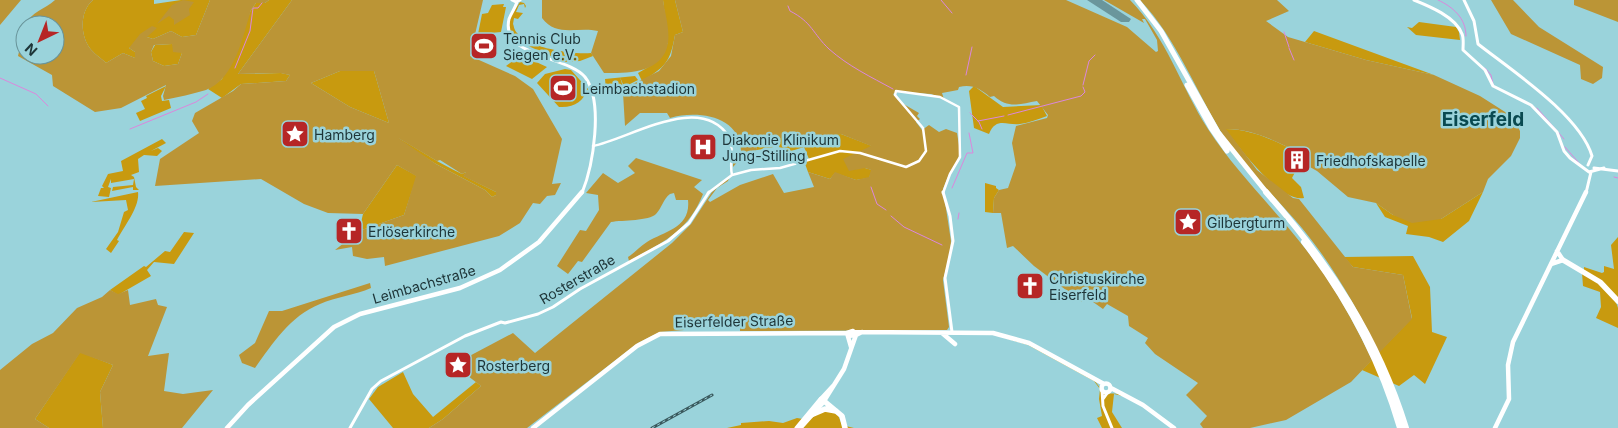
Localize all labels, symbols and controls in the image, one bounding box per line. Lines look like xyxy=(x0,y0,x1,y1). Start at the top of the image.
north arrow xyxy=(15,15,65,65)
place label: Tennis Club Siegen e.V. xyxy=(503,30,581,63)
sports icon: Tennis Club Siegen e.V. xyxy=(469,31,499,61)
text: N xyxy=(21,40,40,60)
sports icon: Leimbachstadion xyxy=(548,73,578,103)
place label: Leimbachstadion xyxy=(582,80,695,97)
district label: Eiserfeld xyxy=(1442,108,1524,131)
place icon: Hamberg xyxy=(280,119,310,149)
place label: Hamberg xyxy=(314,126,375,143)
place label: Diakonie Klinikum Jung-Stilling xyxy=(722,131,839,164)
hospital icon: Diakonie Klinikum Jung-Stilling xyxy=(688,132,718,162)
building icon: Friedhofskapelle xyxy=(1282,145,1312,175)
place label: Friedhofskapelle xyxy=(1316,152,1426,169)
place icon: Gilbergturm xyxy=(1173,207,1203,237)
place label: Gilbergturm xyxy=(1207,214,1285,231)
church icon: Erlöserkirche xyxy=(334,216,364,246)
place label: Erlöserkirche xyxy=(368,223,455,240)
street label: Rosterstraße xyxy=(536,251,618,307)
street label: Leimbachstraße xyxy=(370,261,478,307)
place label: Christuskirche Eiserfeld xyxy=(1049,270,1145,303)
church icon: Christuskirche Eiserfeld xyxy=(1015,271,1045,301)
street label: Eiserfelder Straße xyxy=(675,311,793,331)
place icon: Rosterberg xyxy=(443,350,473,380)
place label: Rosterberg xyxy=(477,357,550,374)

